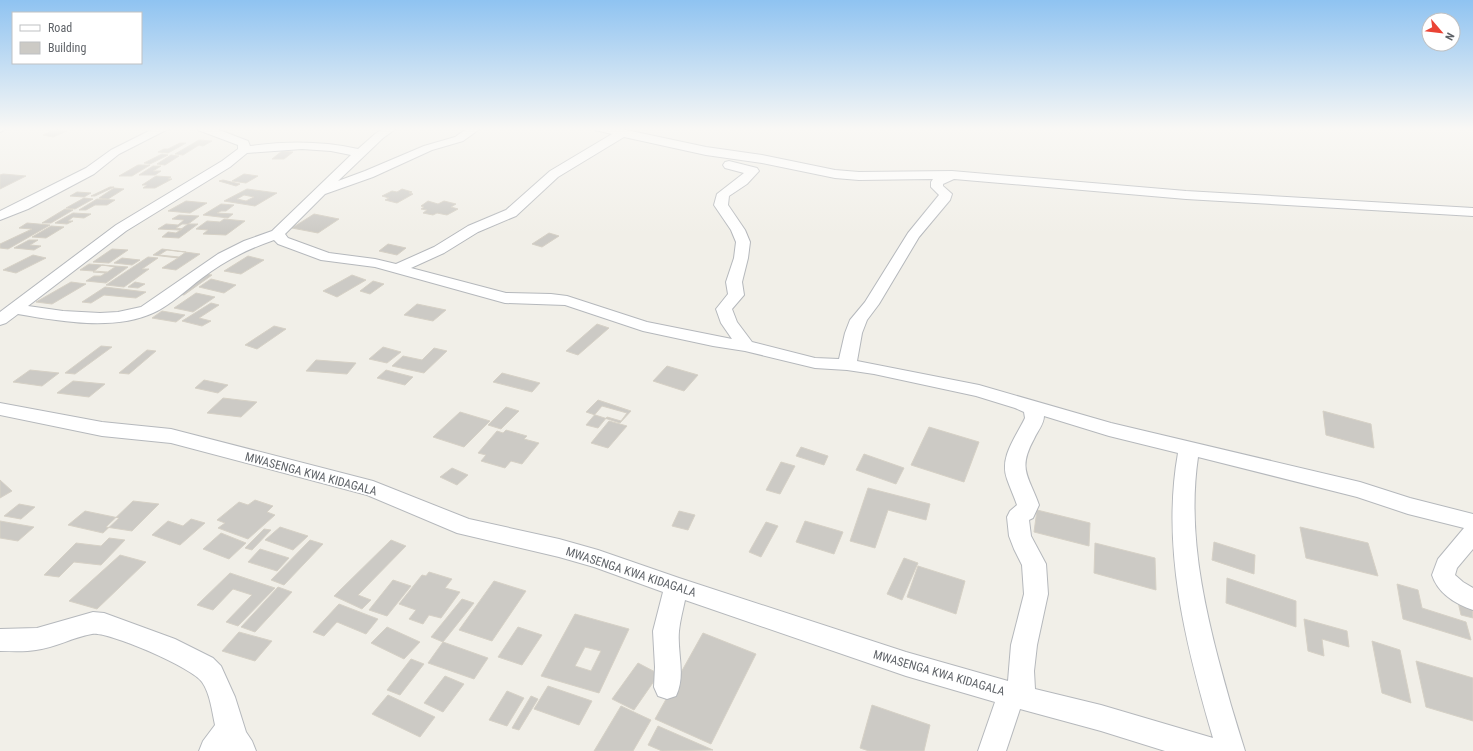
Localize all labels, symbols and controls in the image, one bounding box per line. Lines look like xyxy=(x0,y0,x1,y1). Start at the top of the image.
legend xyxy=(12,12,142,64)
north arrow xyxy=(1421,12,1461,52)
text: Road xyxy=(48,21,72,35)
text: N xyxy=(1442,30,1457,43)
text: Building xyxy=(48,41,86,55)
street label: MWASENGA KWA KIDAGALA xyxy=(243,450,379,498)
street label: MWASENGA KWA KIDAGALA xyxy=(564,544,698,600)
street label: MWASENGA KWA KIDAGALA xyxy=(872,647,1006,699)

